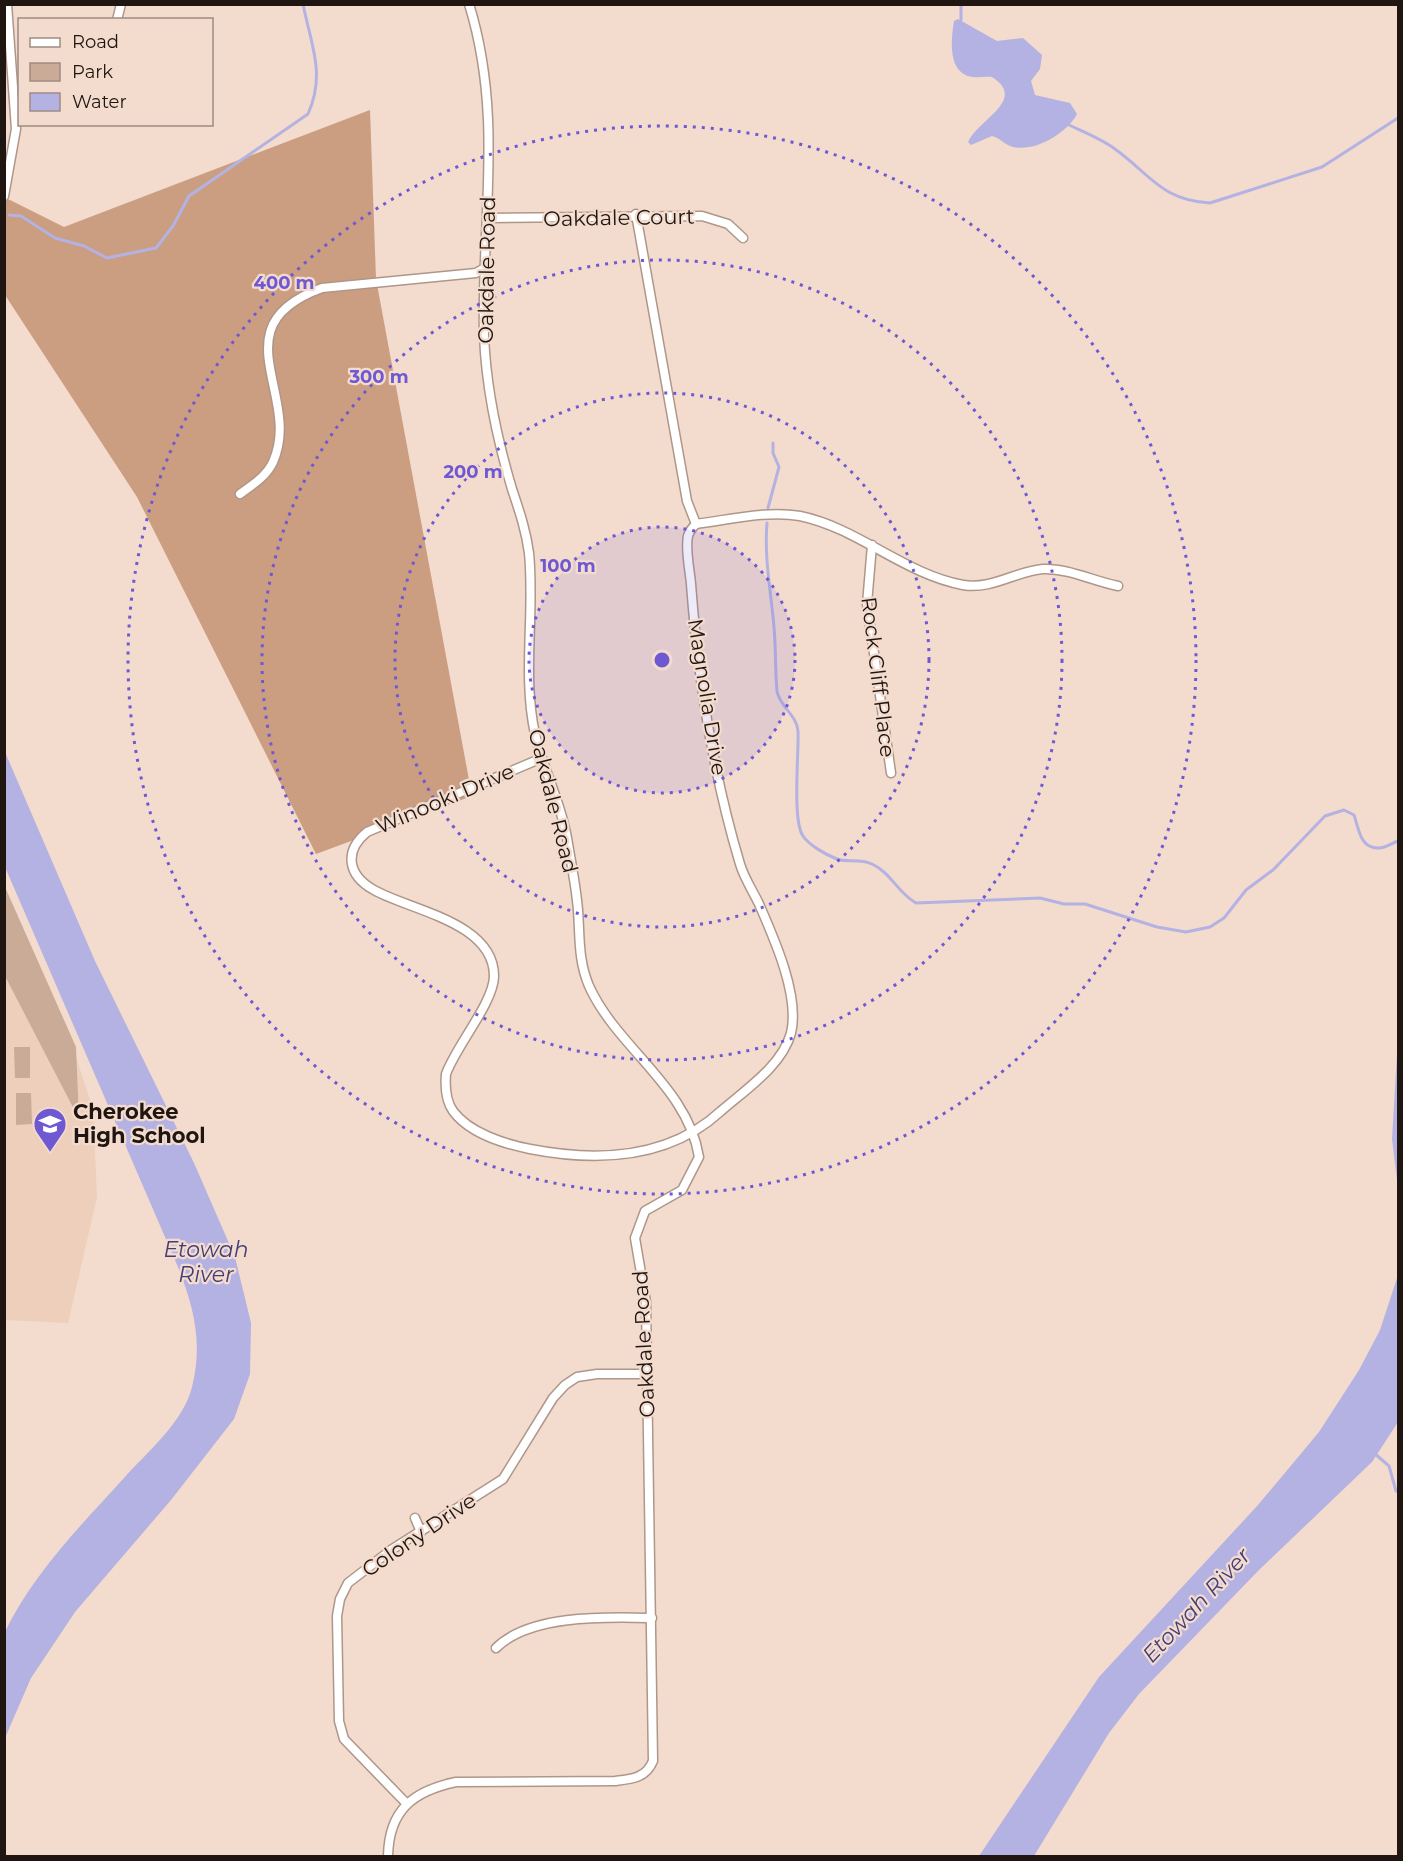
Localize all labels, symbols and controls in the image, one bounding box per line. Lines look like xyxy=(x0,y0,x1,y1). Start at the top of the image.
legend xyxy=(18,18,213,126)
text: Road xyxy=(72,31,119,53)
text: Park xyxy=(72,61,113,83)
text: Water xyxy=(72,91,127,113)
street label: Oakdale Road xyxy=(473,196,500,344)
street label: Oakdale Court xyxy=(543,204,695,231)
text: 400 m xyxy=(254,272,314,294)
text: 300 m xyxy=(348,366,409,388)
text: 200 m xyxy=(443,461,503,483)
text: 100 m xyxy=(540,555,596,577)
street label: Rock Cliff Place xyxy=(856,595,901,759)
street label: Magnolia Drive xyxy=(683,617,732,777)
centre of rings xyxy=(652,650,672,670)
street label: Oakdale Road xyxy=(524,726,583,875)
street label: Winooki Drive xyxy=(372,758,518,839)
place label: Cherokee High School xyxy=(73,1099,206,1148)
school or university icon: Cherokee High School xyxy=(32,1106,68,1153)
water label: Etowah River xyxy=(163,1236,249,1288)
street label: Oakdale Road xyxy=(627,1270,660,1418)
street label: Colony Drive xyxy=(357,1487,480,1582)
water label: Etowah River xyxy=(1137,1542,1257,1668)

